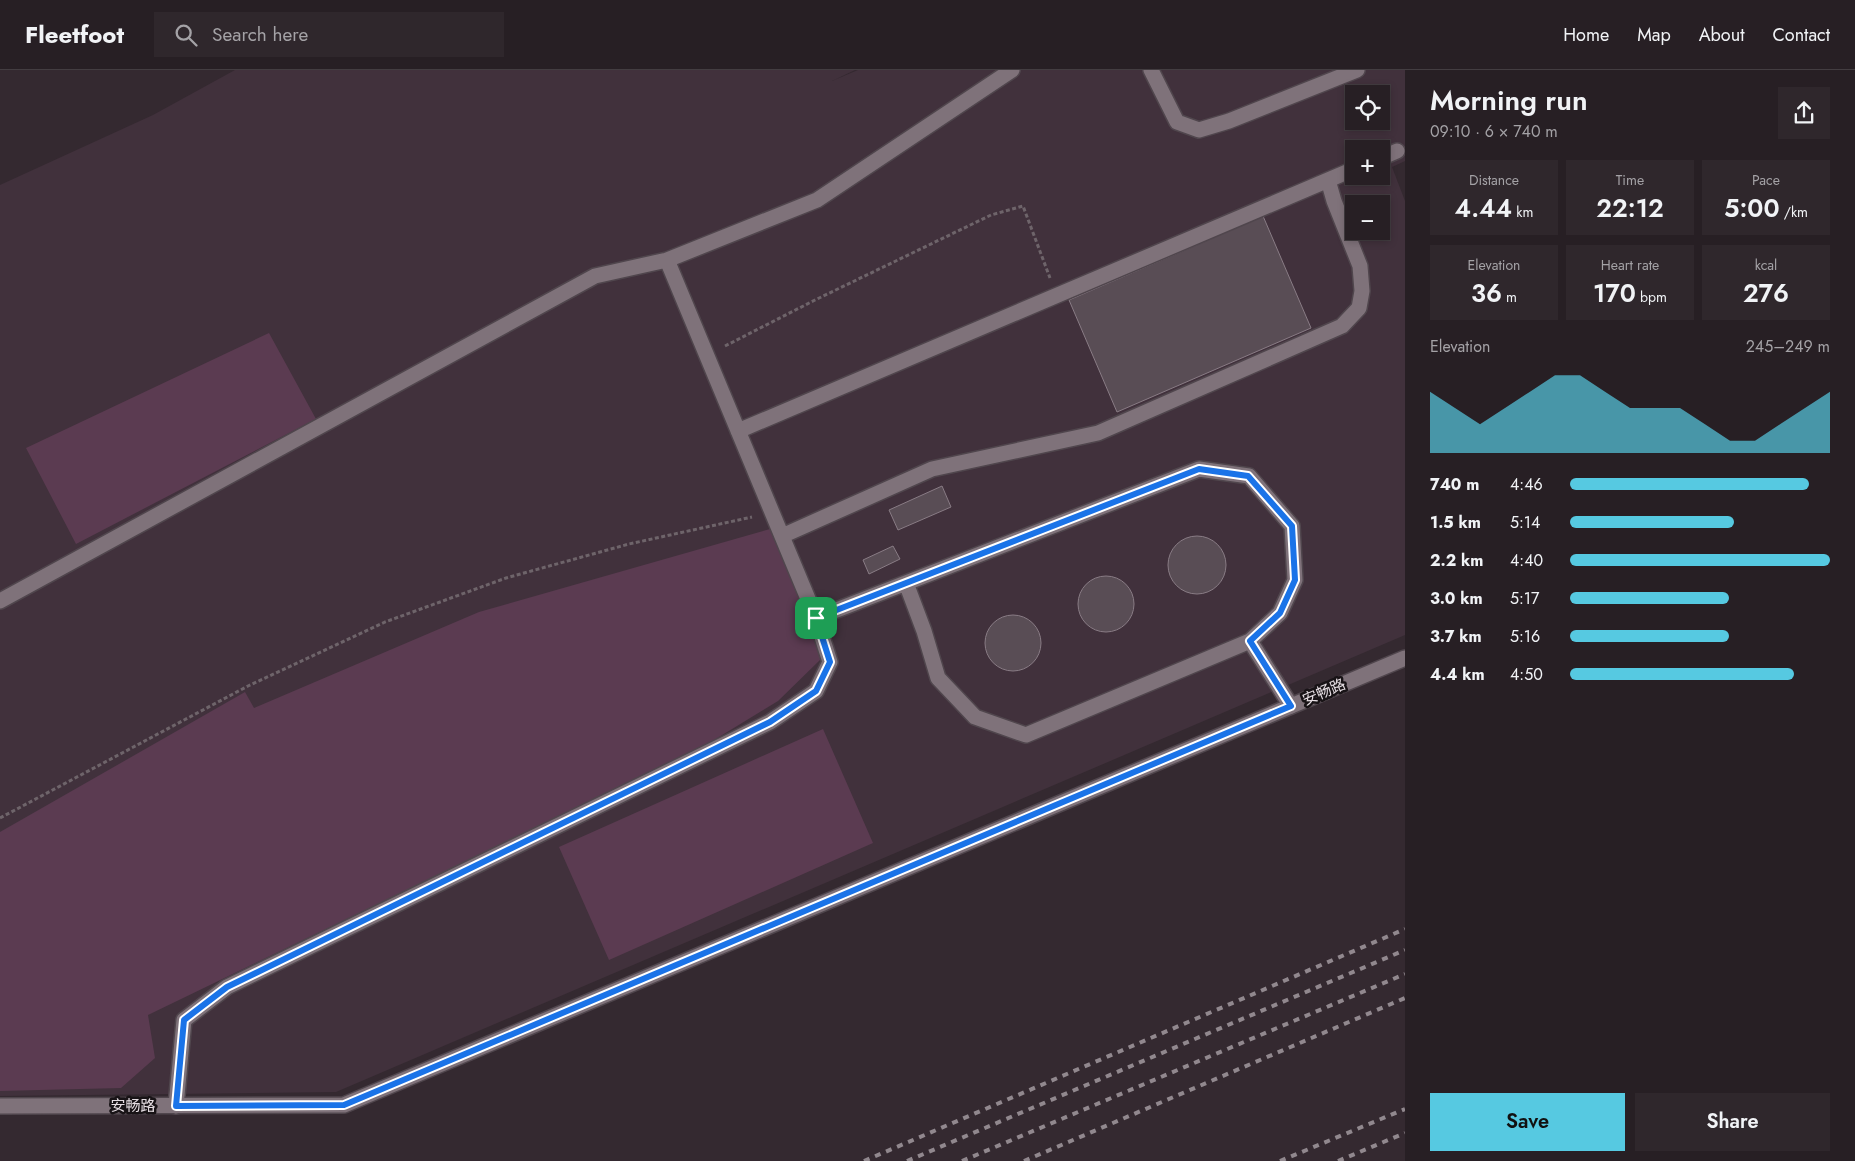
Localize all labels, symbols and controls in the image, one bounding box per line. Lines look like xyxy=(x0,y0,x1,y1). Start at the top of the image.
search box xyxy=(154,12,504,57)
text: Fleetfoot xyxy=(25,17,124,52)
icon: search xyxy=(172,21,200,49)
text: Search here xyxy=(212,21,308,48)
text: Home xyxy=(1563,22,1609,48)
text: Map xyxy=(1637,22,1671,48)
text: About xyxy=(1699,22,1744,48)
text: Contact xyxy=(1772,22,1830,48)
text: Morning run xyxy=(1430,80,1588,121)
map controls xyxy=(1345,85,1390,240)
button: locate xyxy=(1345,85,1390,130)
button: share xyxy=(1778,87,1830,139)
text: 09:10 · 6 × 740 m xyxy=(1430,120,1558,143)
button: + xyxy=(1345,140,1390,185)
text: Distance xyxy=(1469,170,1519,190)
text: Time xyxy=(1616,170,1644,190)
text: Pace xyxy=(1752,170,1780,190)
text: 4.44 xyxy=(1455,190,1512,226)
text: 22:12 xyxy=(1596,190,1664,226)
text: 5:00 xyxy=(1724,190,1780,226)
button: − xyxy=(1345,195,1390,240)
text: km xyxy=(1512,202,1533,222)
text: /km xyxy=(1780,202,1808,222)
text: Elevation xyxy=(1468,255,1520,275)
text: Heart rate xyxy=(1601,255,1659,275)
text: kcal xyxy=(1755,255,1777,275)
text: 36 xyxy=(1471,275,1502,311)
text: 170 xyxy=(1593,275,1636,311)
text: 276 xyxy=(1743,275,1789,311)
text: m xyxy=(1502,287,1517,307)
text: bpm xyxy=(1636,287,1667,307)
text: Elevation xyxy=(1430,335,1490,358)
text: 245–249 m xyxy=(1746,335,1830,358)
text: 740 m xyxy=(1430,473,1479,496)
text: 4:46 xyxy=(1510,473,1543,496)
text: 1.5 km xyxy=(1430,511,1481,534)
text: 5:14 xyxy=(1510,511,1540,534)
text: 2.2 km xyxy=(1430,549,1483,572)
text: 4:40 xyxy=(1510,549,1543,572)
text: 3.0 km xyxy=(1430,587,1483,610)
text: 5:17 xyxy=(1510,587,1539,610)
pin xyxy=(795,597,837,639)
icon: arrive xyxy=(802,604,830,632)
text: 3.7 km xyxy=(1430,625,1482,648)
text: 5:16 xyxy=(1510,625,1540,648)
text: 4.4 km xyxy=(1430,663,1485,686)
text: 4:50 xyxy=(1510,663,1543,686)
street label: 安畅路 xyxy=(1299,673,1349,711)
button: Save xyxy=(1430,1093,1625,1151)
button: Share xyxy=(1635,1093,1830,1151)
street label: 安畅路 xyxy=(110,1095,156,1117)

